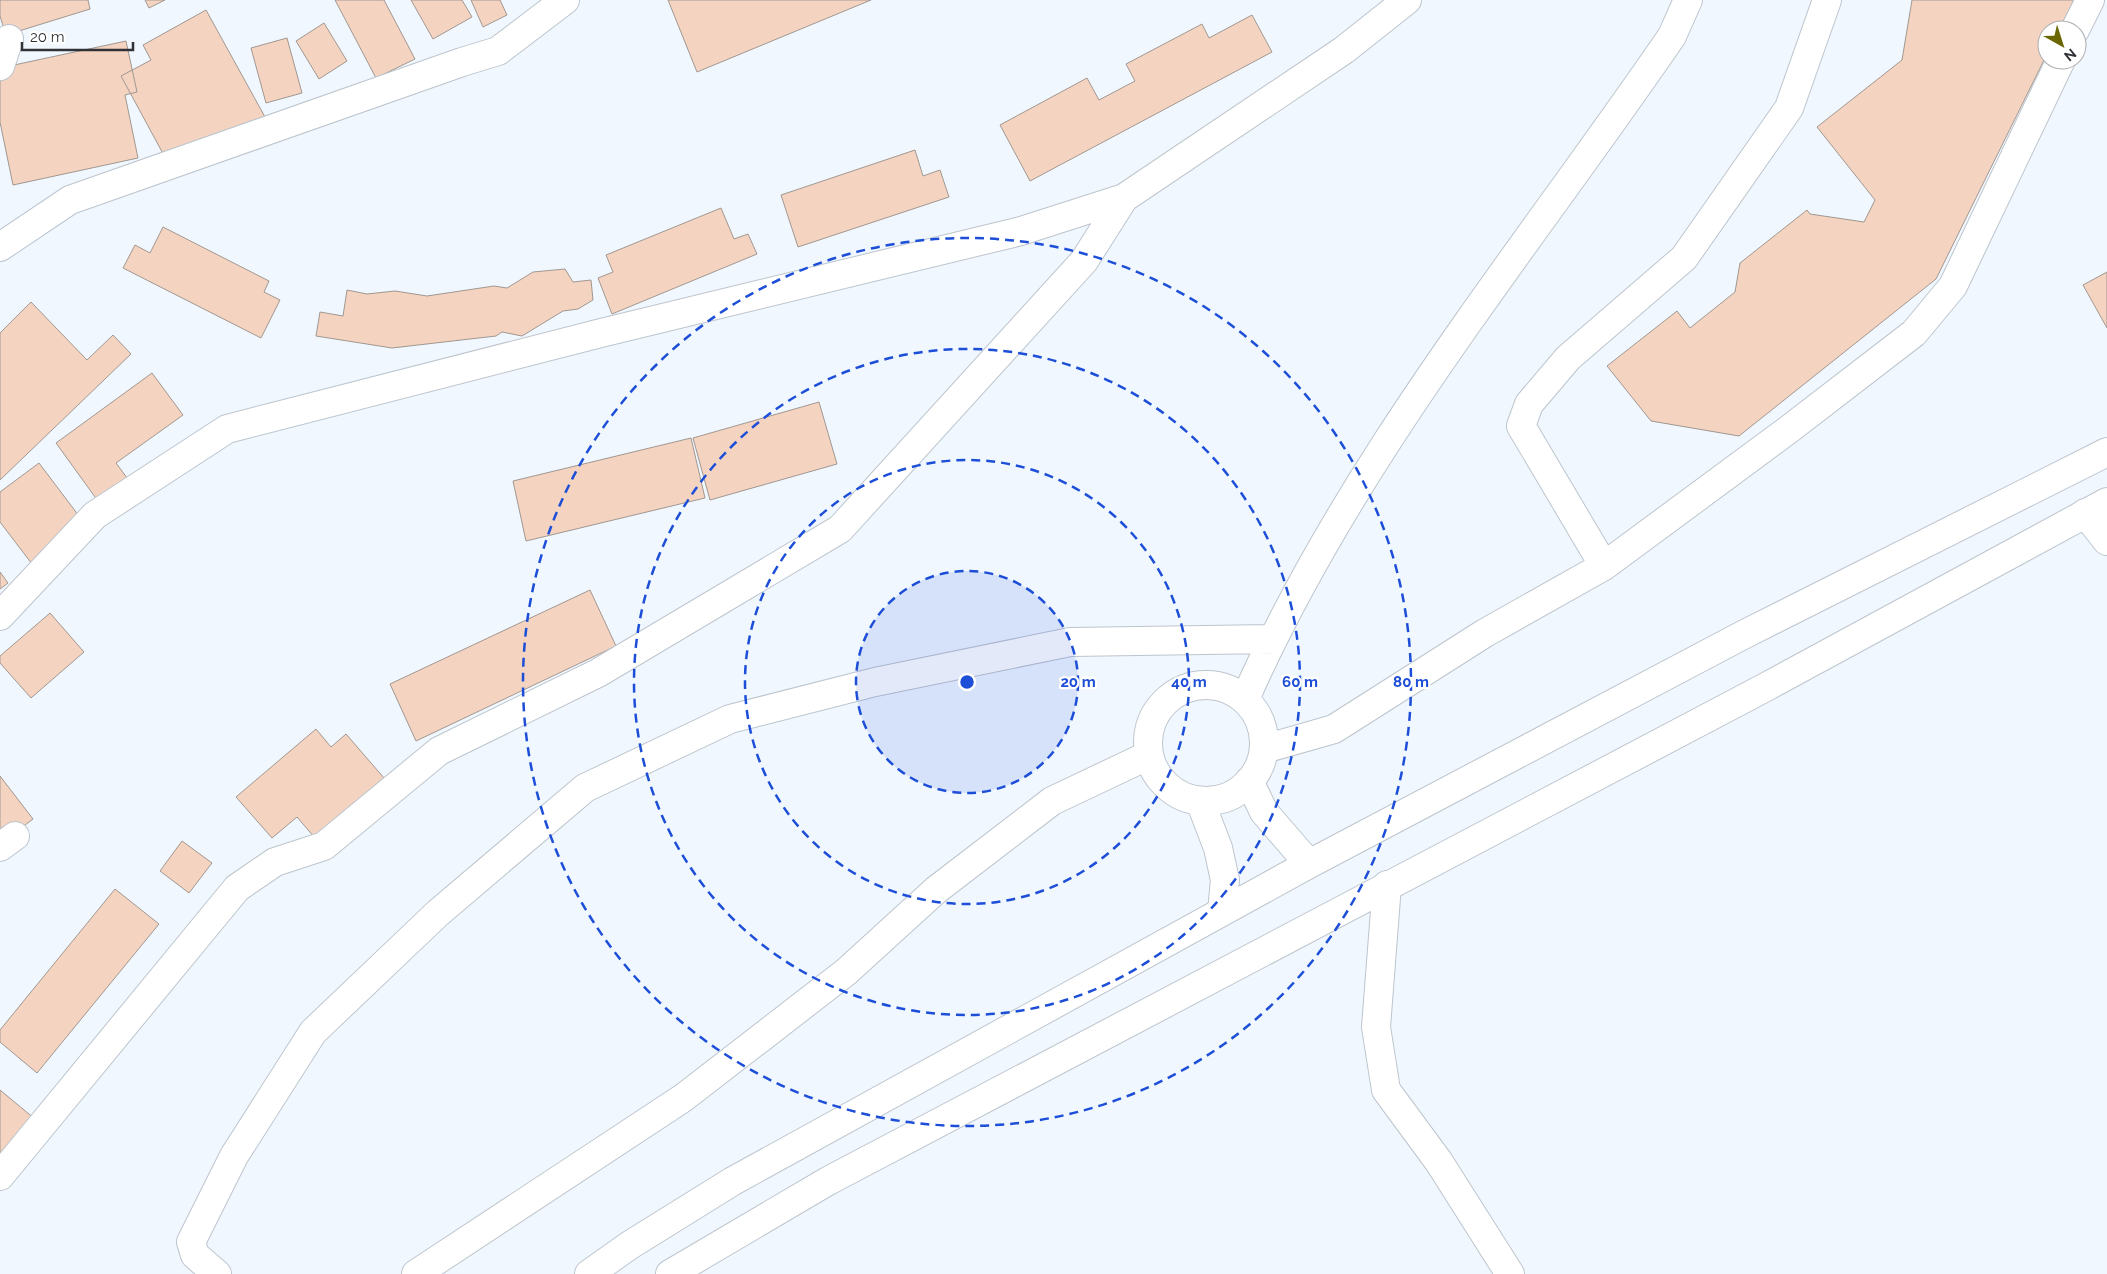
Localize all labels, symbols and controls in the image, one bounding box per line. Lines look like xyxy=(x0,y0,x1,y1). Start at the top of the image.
scale bar xyxy=(22,20,134,52)
north arrow xyxy=(2037,20,2087,70)
text: 20 m xyxy=(30,28,65,46)
text: N xyxy=(2061,46,2079,65)
centre of rings xyxy=(958,673,976,691)
text: 20 m xyxy=(1060,673,1096,691)
text: 40 m xyxy=(1171,673,1207,691)
text: 60 m xyxy=(1282,673,1318,691)
text: 80 m xyxy=(1393,673,1429,691)

